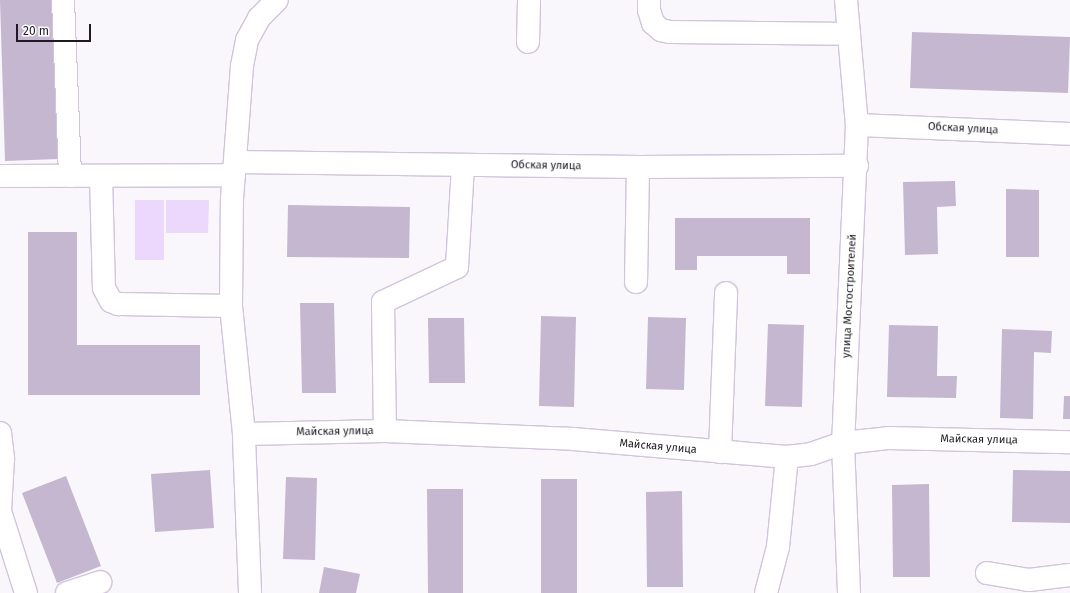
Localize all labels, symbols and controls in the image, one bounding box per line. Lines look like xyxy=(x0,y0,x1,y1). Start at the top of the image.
scale bar xyxy=(18,16,93,42)
text: 20 m xyxy=(23,24,49,38)
street label: Обская улица xyxy=(928,121,998,137)
street label: Обская улица xyxy=(511,159,581,173)
street label: улица Мостостроителей xyxy=(840,234,860,358)
street label: Майская улица xyxy=(296,425,374,439)
street label: Майская улица xyxy=(940,433,1018,447)
street label: Майская улица xyxy=(619,437,697,457)

